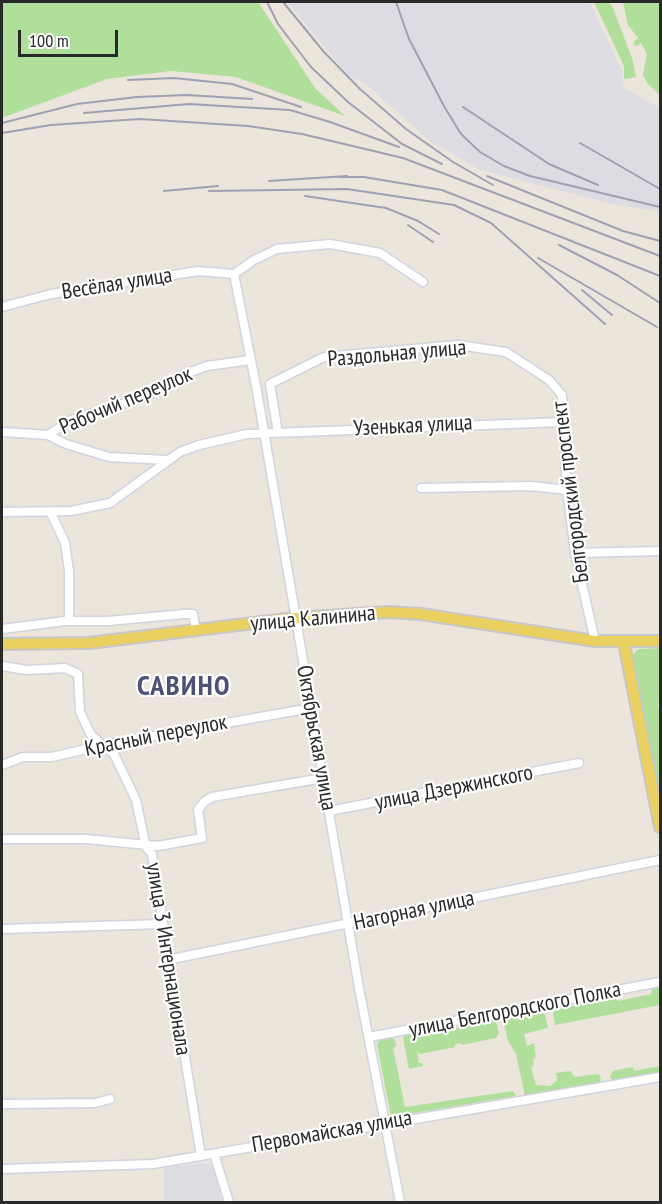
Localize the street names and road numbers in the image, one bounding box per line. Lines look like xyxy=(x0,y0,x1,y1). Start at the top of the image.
street label: Весёлая улица xyxy=(60,262,174,306)
street label: Раздольная улица xyxy=(327,335,467,373)
street label: Рабочий переулок xyxy=(56,361,196,441)
street label: Белгородский проспект xyxy=(547,400,595,584)
street label: Узенькая улица xyxy=(353,410,473,442)
street label: улица Калинина xyxy=(249,600,377,638)
street label: Октябрьская улица xyxy=(290,663,342,813)
street label: Красный переулок xyxy=(83,709,229,763)
street label: улица Дзержинского xyxy=(373,760,535,816)
street label: улица 3 Интернационала xyxy=(140,861,196,1057)
street label: Нагорная улица xyxy=(351,885,477,937)
street label: улица Белгородского Полка xyxy=(407,977,623,1043)
street label: Первомайская улица xyxy=(250,1105,414,1159)

